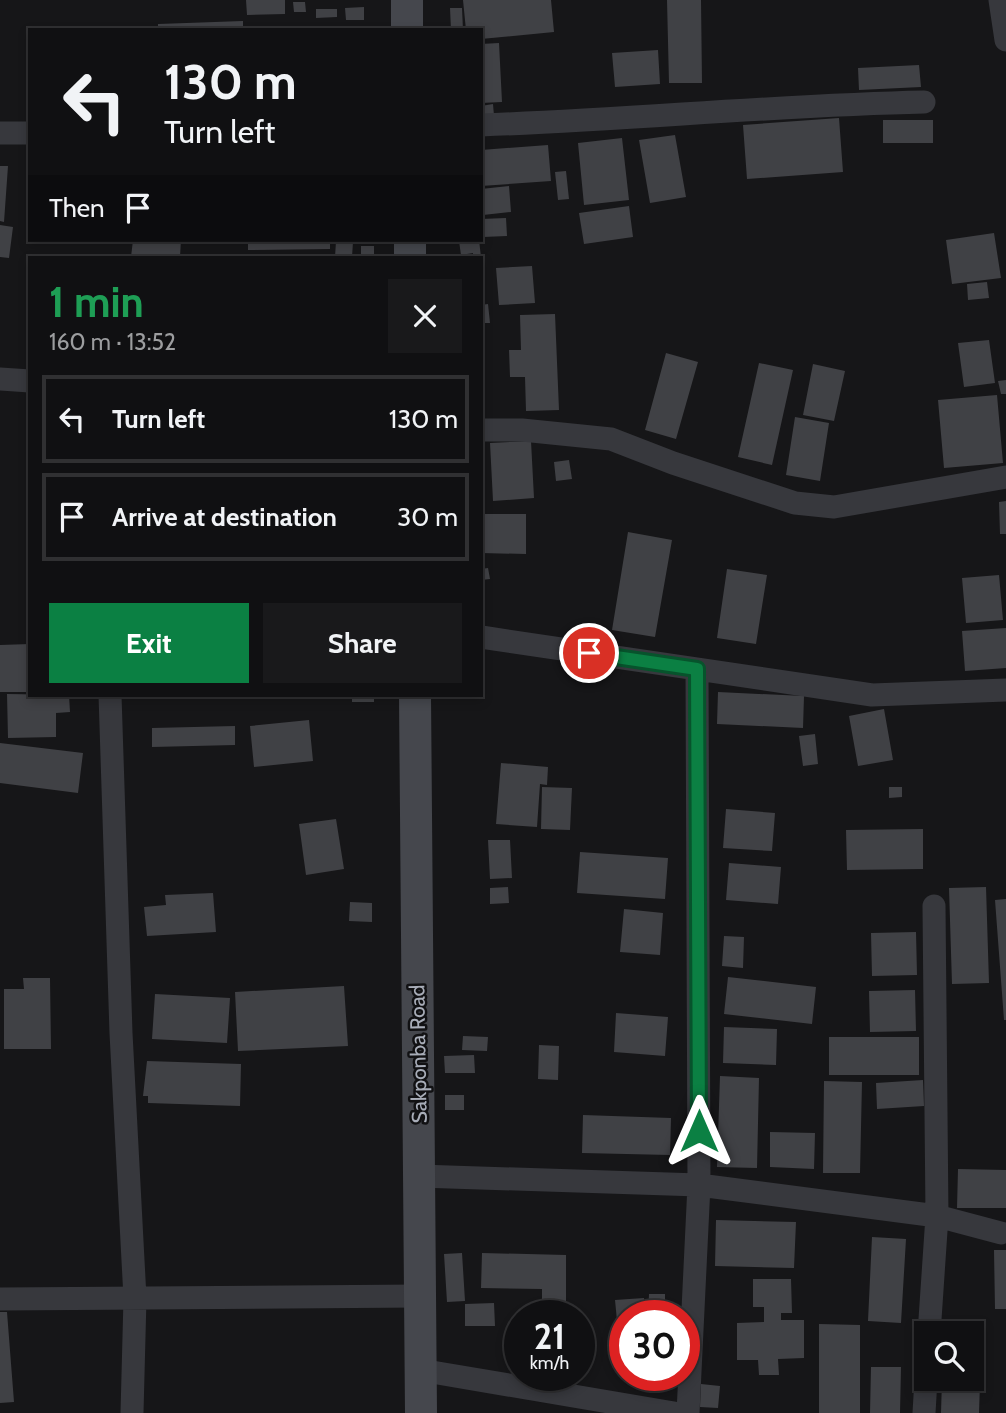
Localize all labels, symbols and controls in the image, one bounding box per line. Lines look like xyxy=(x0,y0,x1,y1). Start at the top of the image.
text: 130 m xyxy=(164,52,297,111)
icon: left xyxy=(49,56,140,147)
text: Turn left xyxy=(164,112,275,151)
icon: arrive xyxy=(119,189,157,227)
text: Then xyxy=(49,192,105,224)
text: 1 min xyxy=(49,276,144,328)
button: close xyxy=(388,279,462,353)
text: 160 m · 13:52 xyxy=(49,328,176,356)
icon: left xyxy=(53,400,91,438)
text: Turn left xyxy=(112,403,205,435)
text: 130 m xyxy=(389,403,458,435)
icon: arrive xyxy=(53,498,91,536)
text: Arrive at destination xyxy=(112,501,337,533)
text: 30 m xyxy=(397,501,458,533)
button: Exit xyxy=(49,603,249,683)
button: Share xyxy=(263,603,462,683)
pin xyxy=(559,623,619,683)
icon: arrive xyxy=(570,634,608,672)
street label: Sakponba Road xyxy=(404,984,432,1124)
position arrow xyxy=(662,1094,736,1168)
speed limit sign: 30 xyxy=(609,1300,700,1391)
text: 21 xyxy=(534,1315,565,1358)
map controls xyxy=(914,1321,984,1391)
button: search xyxy=(914,1321,984,1391)
text: km/h xyxy=(530,1352,569,1374)

